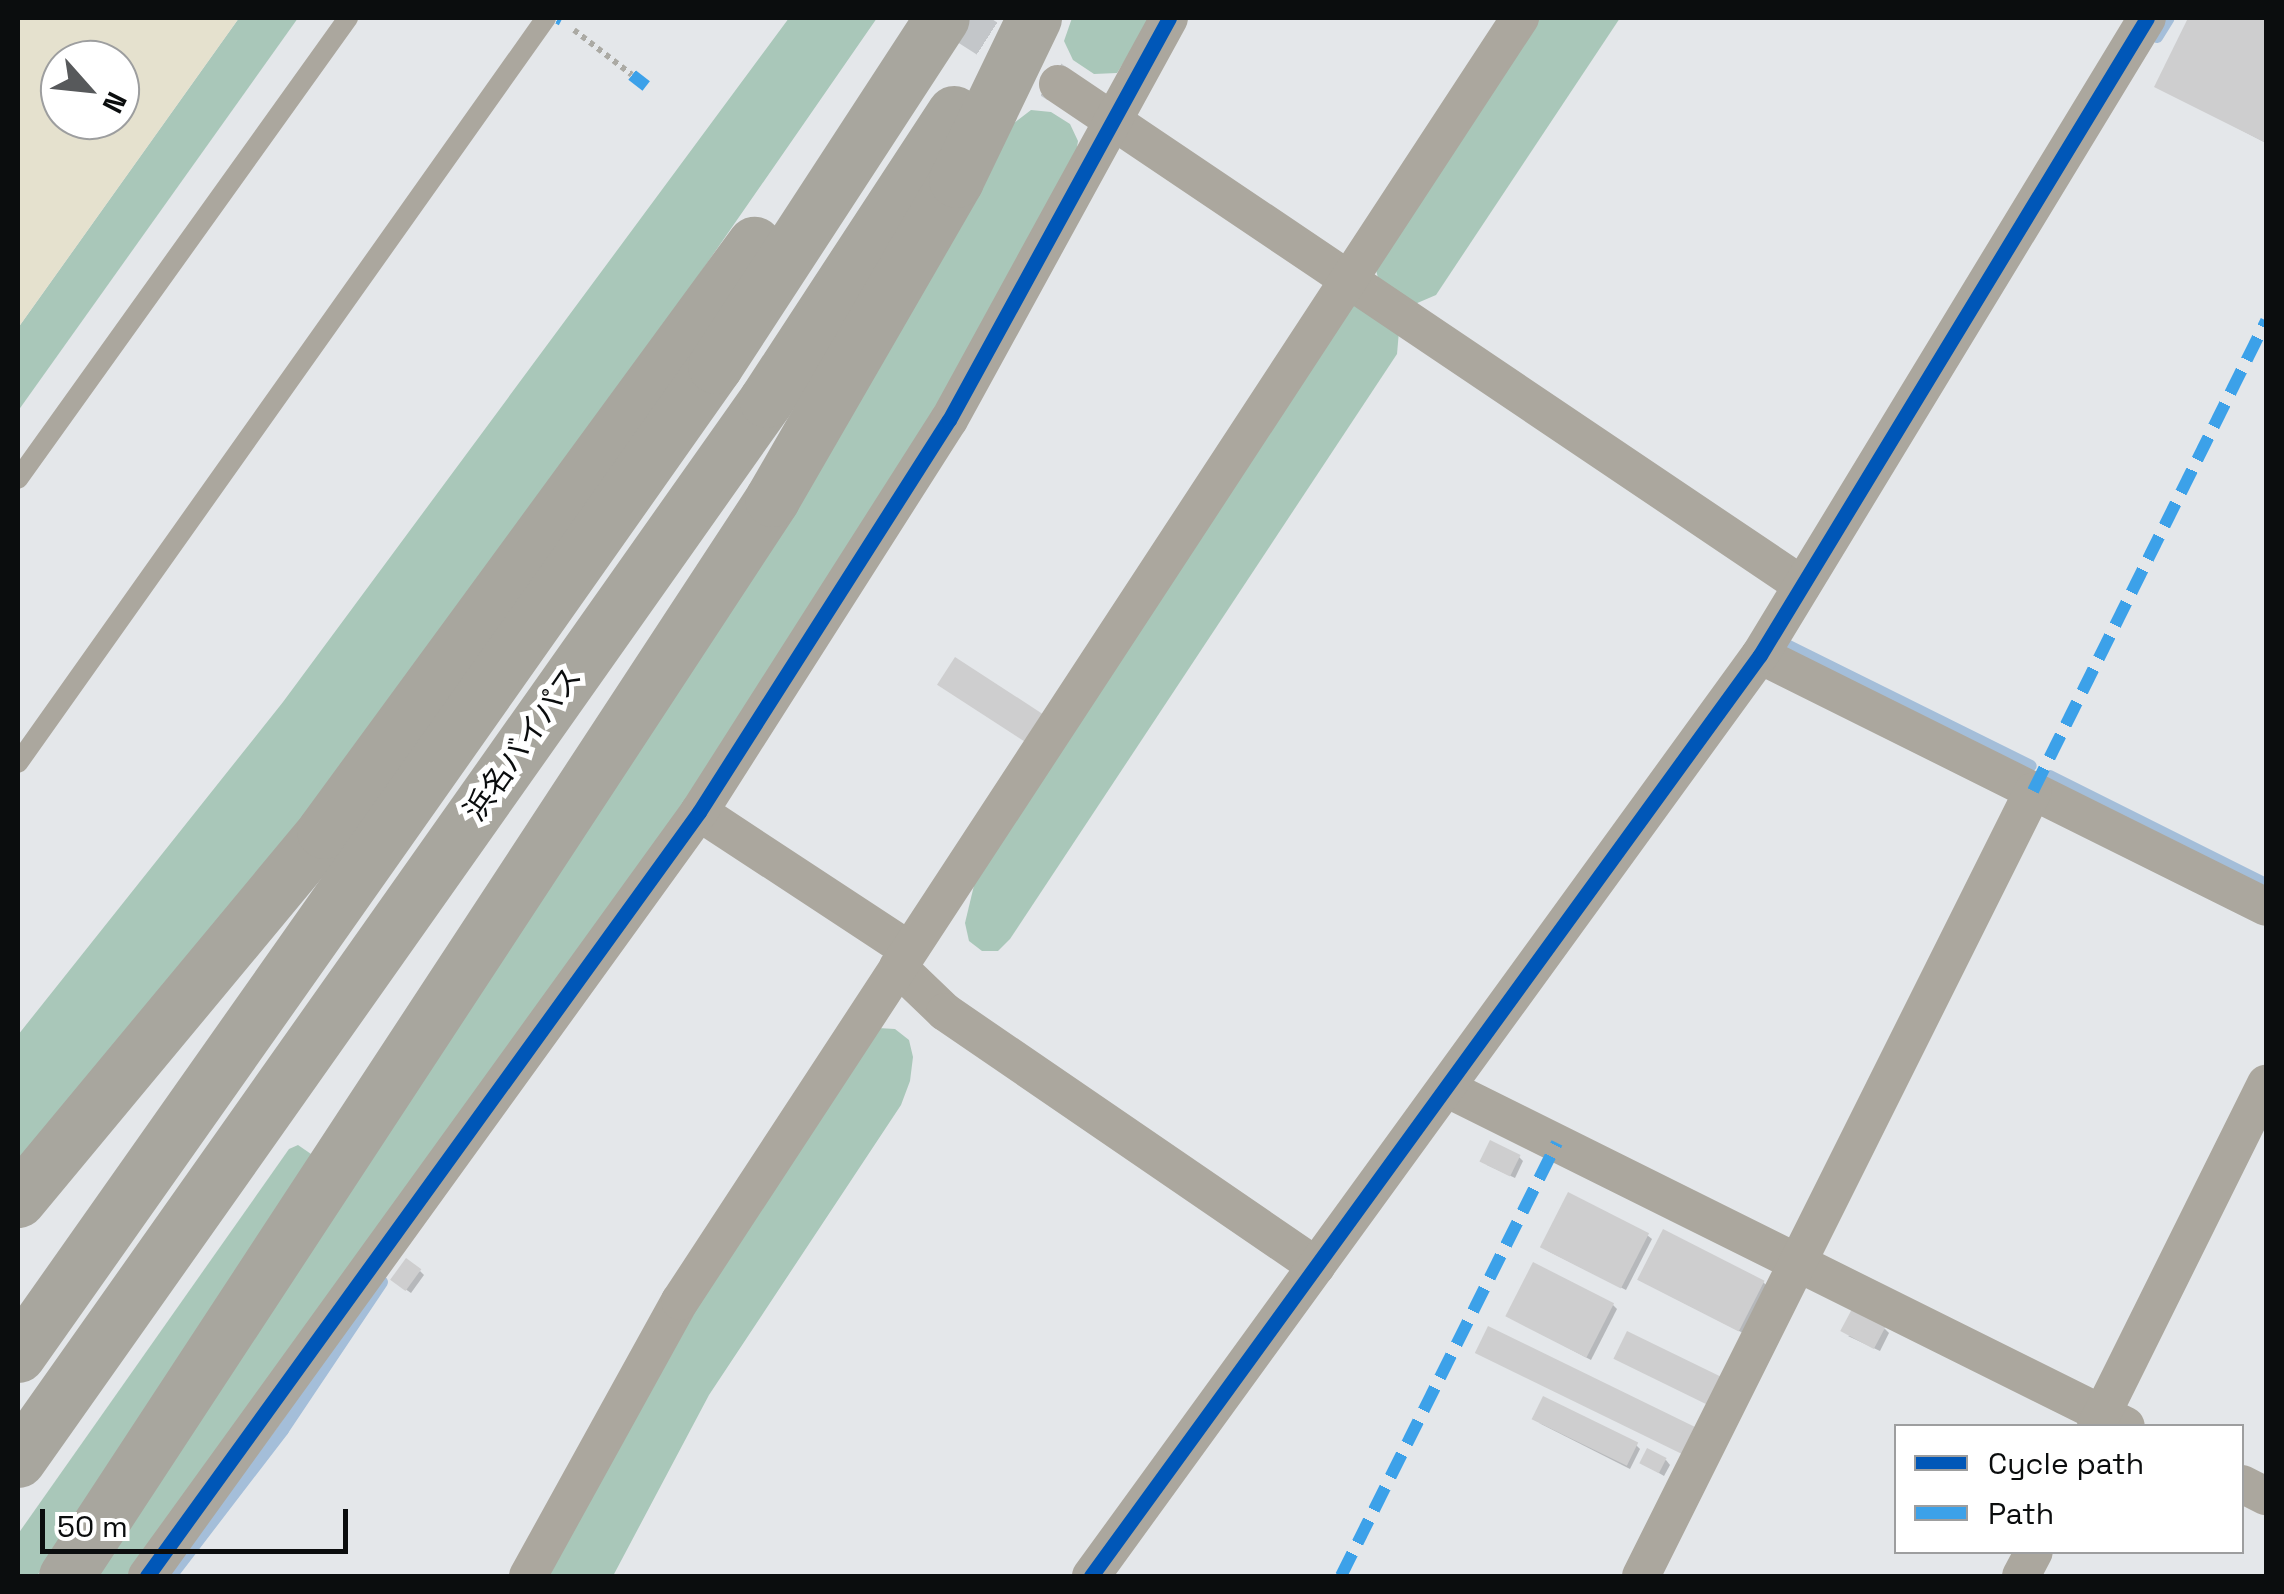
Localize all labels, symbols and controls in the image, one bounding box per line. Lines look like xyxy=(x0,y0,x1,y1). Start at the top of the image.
north arrow xyxy=(40,40,140,140)
text: N xyxy=(95,86,135,119)
street label: 浜名バイパス xyxy=(457,660,589,828)
legend xyxy=(1894,1424,2244,1554)
text: Cycle path xyxy=(1988,1444,2144,1483)
scale bar xyxy=(45,1489,352,1551)
text: Path xyxy=(1988,1494,2054,1533)
text: 50 m xyxy=(57,1507,128,1546)

